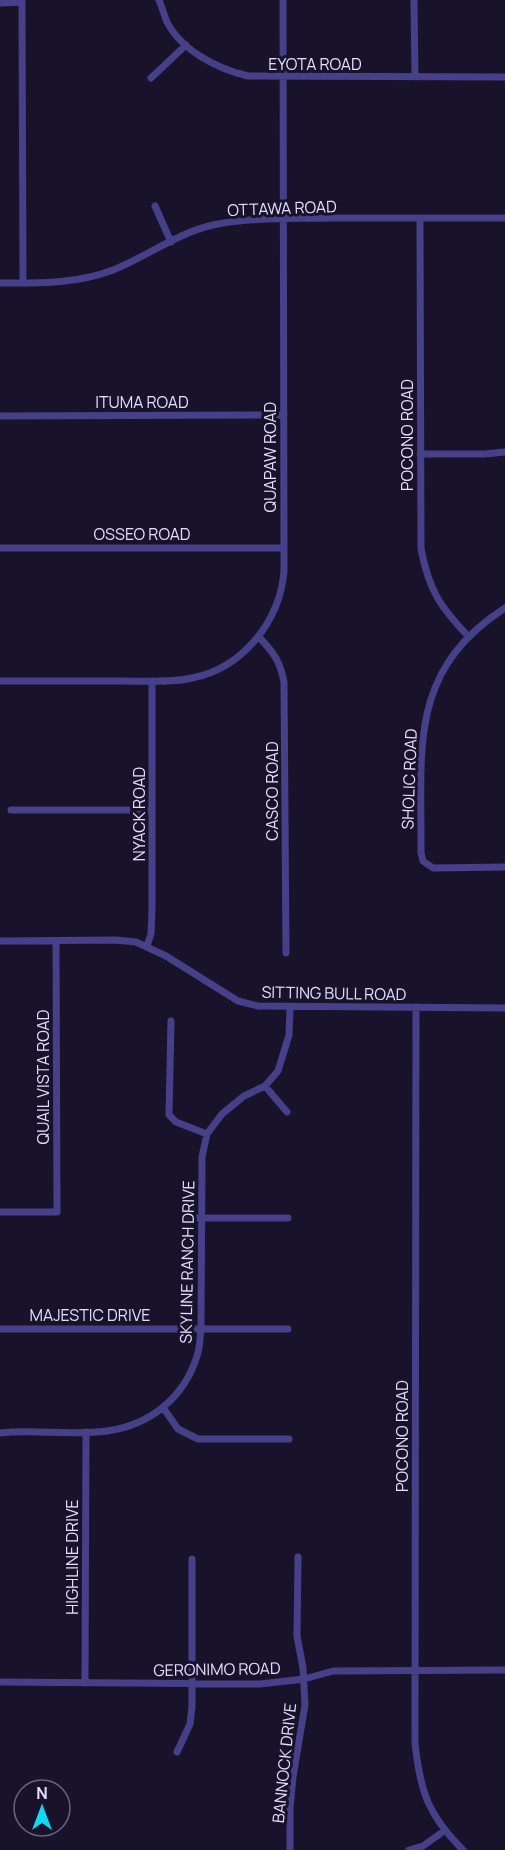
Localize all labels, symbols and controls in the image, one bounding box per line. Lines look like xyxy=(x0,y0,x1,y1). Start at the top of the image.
street label: EYOTA ROAD xyxy=(268,53,362,75)
street label: OTTAWA ROAD xyxy=(227,195,337,221)
street label: POCONO ROAD xyxy=(396,379,418,491)
street label: ITUMA ROAD xyxy=(95,391,189,413)
street label: QUAPAW ROAD xyxy=(259,401,281,512)
street label: OSSEO ROAD xyxy=(93,523,191,545)
street label: SHOLIC ROAD xyxy=(396,728,422,830)
street label: CASCO ROAD xyxy=(261,741,283,841)
street label: NYACK ROAD xyxy=(128,766,150,861)
street label: SITTING BULL ROAD xyxy=(261,981,407,1005)
street label: QUAIL VISTA ROAD xyxy=(32,1009,54,1144)
street label: SKYLINE RANCH DRIVE xyxy=(175,1180,199,1344)
street label: MAJESTIC DRIVE xyxy=(30,1304,150,1326)
street label: POCONO ROAD xyxy=(391,1380,413,1492)
street label: HIGHLINE DRIVE xyxy=(61,1499,83,1615)
street label: GERONIMO ROAD xyxy=(153,1657,281,1681)
street label: BANNOCK DRIVE xyxy=(267,1702,301,1824)
north arrow xyxy=(12,1778,72,1838)
text: N xyxy=(36,1782,48,1804)

